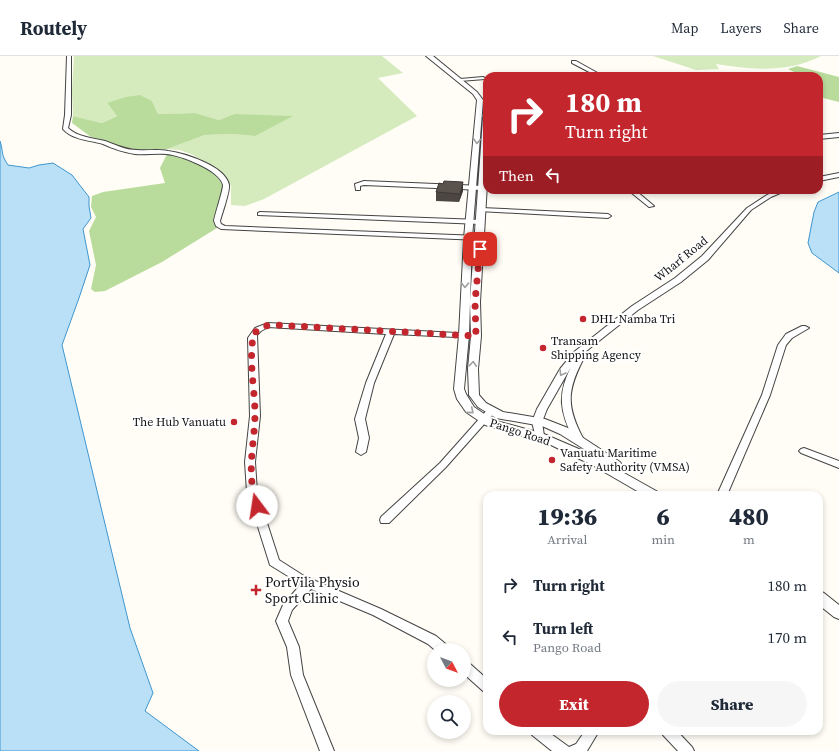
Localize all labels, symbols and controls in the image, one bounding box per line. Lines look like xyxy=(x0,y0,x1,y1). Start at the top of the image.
text: Routely xyxy=(20,15,87,41)
text: Map xyxy=(671,18,698,38)
text: Layers xyxy=(720,18,762,38)
text: Share xyxy=(784,18,819,38)
text: 180 m xyxy=(565,83,642,121)
icon: right xyxy=(499,88,551,140)
text: Turn right xyxy=(565,119,647,144)
one-way arrow xyxy=(473,138,482,144)
icon: left xyxy=(542,164,564,186)
text: Then xyxy=(499,165,534,186)
pin xyxy=(463,232,497,266)
street label: Wharf Road xyxy=(651,232,711,285)
icon: arrive xyxy=(469,238,491,260)
one-way arrow xyxy=(461,282,469,288)
place label: DHL Namba Tri xyxy=(591,311,676,327)
marker: DHL Namba Tri xyxy=(578,314,588,324)
place label: Transam Shipping Agency xyxy=(551,333,642,363)
marker: Transam Shipping Agency xyxy=(538,343,548,353)
one-way arrow xyxy=(469,361,478,367)
one-way arrow xyxy=(560,369,567,376)
one-way arrow xyxy=(466,406,473,413)
place label: The Hub Vanuatu xyxy=(133,414,226,430)
street label: Pango Road xyxy=(488,415,553,449)
marker: The Hub Vanuatu xyxy=(229,417,239,427)
place label: Vanuatu Maritime Safety Authority (VMSA) xyxy=(560,445,690,475)
marker: Vanuatu Maritime Safety Authority (VMSA) xyxy=(547,455,557,465)
position arrow xyxy=(236,485,278,527)
text: 19:36 xyxy=(537,500,597,533)
text: 6 xyxy=(657,500,670,533)
text: 480 xyxy=(729,500,769,533)
text: Arrival xyxy=(547,531,587,548)
text: min xyxy=(651,531,675,548)
text: m xyxy=(743,531,755,548)
place label: PortVila Physio Sport Clinic xyxy=(265,572,360,608)
icon: right xyxy=(499,574,521,596)
text: Turn right xyxy=(533,575,605,596)
text: 180 m xyxy=(767,575,807,596)
marker: PortVila Physio Sport Clinic xyxy=(250,584,262,596)
text: Turn left xyxy=(533,618,593,639)
icon: left xyxy=(499,626,521,648)
text: 170 m xyxy=(767,627,807,648)
text: Pango Road xyxy=(533,639,601,656)
north arrow xyxy=(427,643,471,687)
map controls xyxy=(427,643,471,739)
button: Exit xyxy=(499,681,649,727)
button: Share xyxy=(657,681,807,727)
button: search xyxy=(427,695,471,739)

